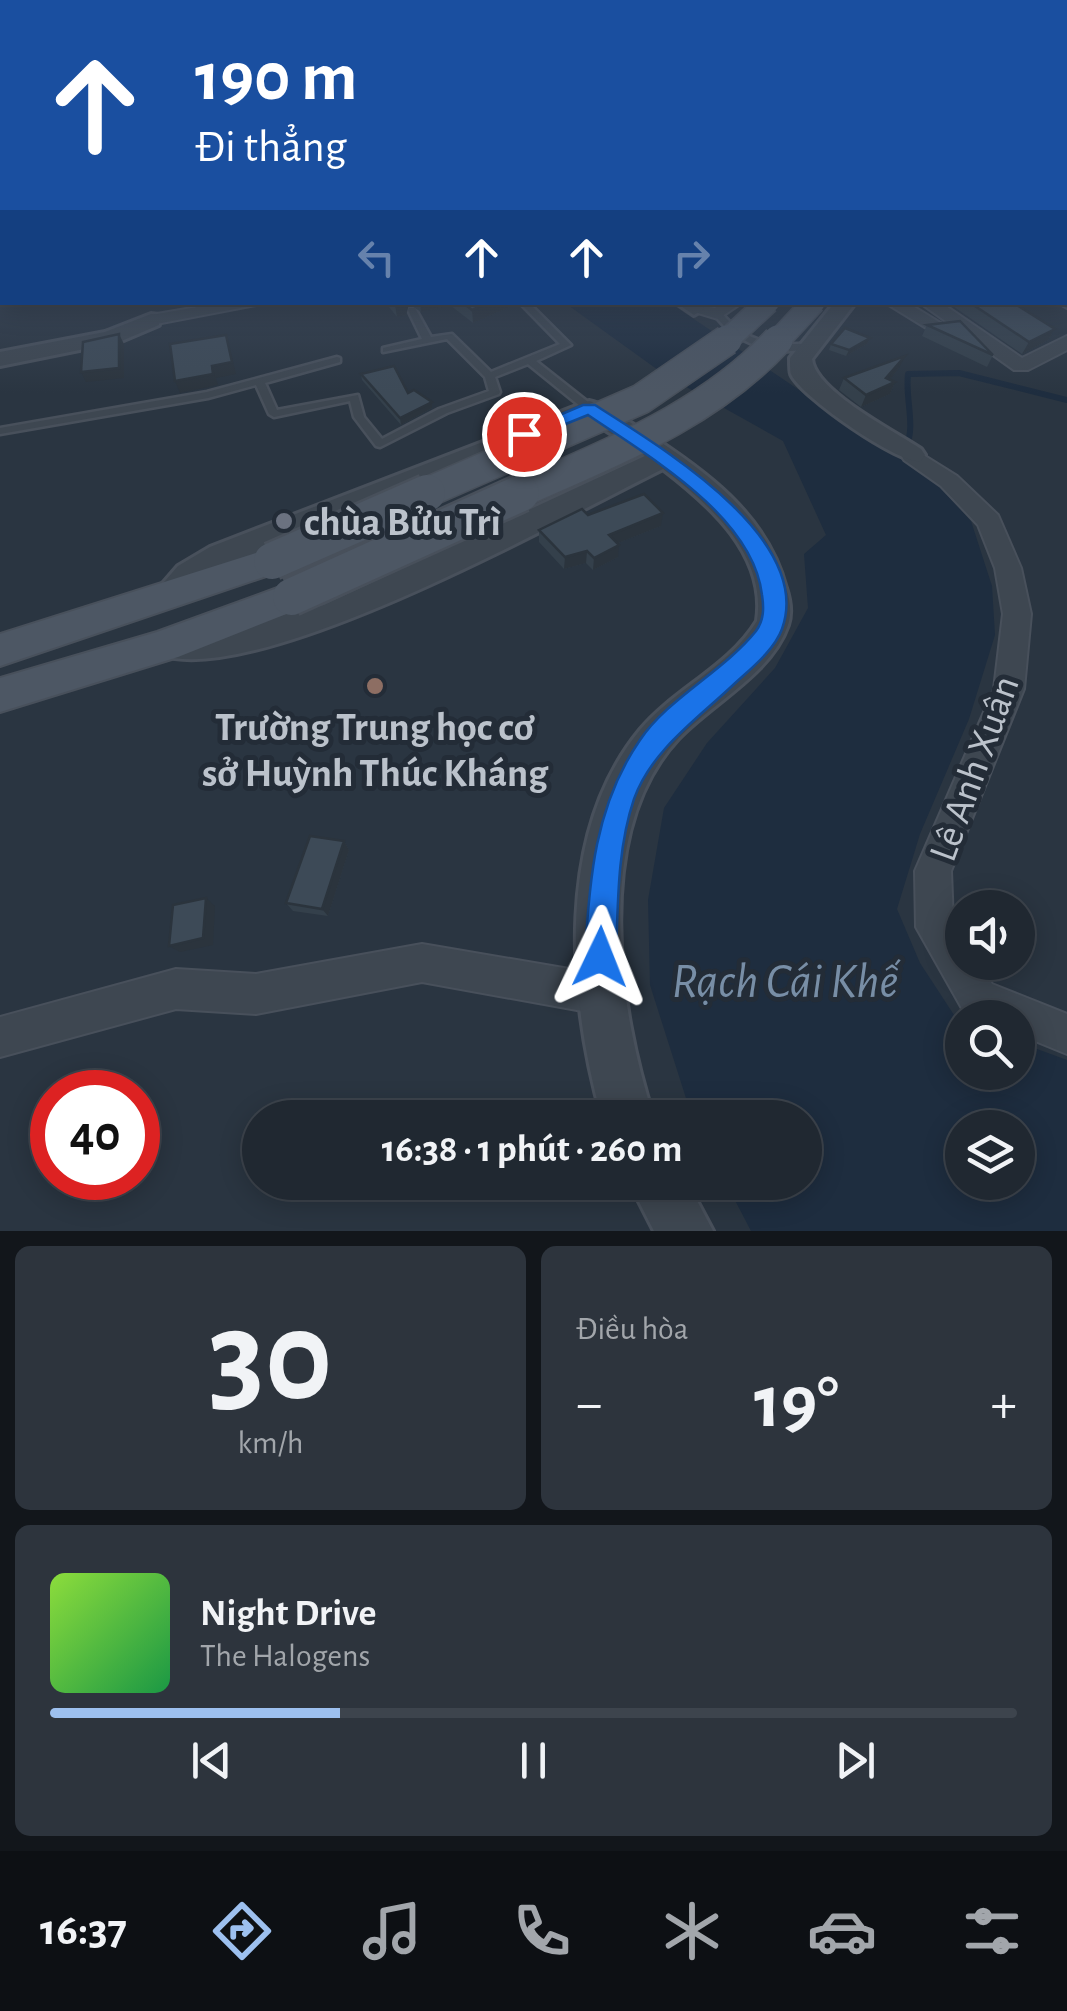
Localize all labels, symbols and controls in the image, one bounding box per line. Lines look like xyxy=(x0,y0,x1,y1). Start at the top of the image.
icon: ahead xyxy=(30,40,160,170)
text: 190 m xyxy=(195,43,358,113)
text: Đi thẳng xyxy=(195,125,347,170)
icon: left xyxy=(349,230,404,285)
icon: ahead xyxy=(454,230,509,285)
icon: ahead xyxy=(559,230,614,285)
icon: right xyxy=(664,230,719,285)
pin xyxy=(482,392,567,477)
icon: arrive xyxy=(497,407,552,462)
place label: chùa Bửu Trì xyxy=(304,503,501,543)
marker: chùa Bửu Trì xyxy=(273,510,295,532)
street label: Lê Anh Xuân xyxy=(923,671,1027,867)
marker: Trường Trung học cơ sở Huỳnh Thúc Kháng xyxy=(364,675,386,697)
place label: Trường Trung học cơ sở Huỳnh Thúc Kháng xyxy=(202,708,549,794)
map controls xyxy=(945,890,1035,1200)
button: sound xyxy=(945,890,1035,980)
position arrow xyxy=(548,905,652,1009)
water label: Rạch Cái Khế xyxy=(672,957,900,1007)
button: search xyxy=(945,1000,1035,1090)
speed limit sign: 40 xyxy=(30,1070,160,1200)
button: layers xyxy=(945,1110,1035,1200)
text: 16:38 · 1 phút · 260 m xyxy=(382,1131,682,1169)
text: 30 xyxy=(209,1294,332,1424)
text: Điều hòa xyxy=(576,1313,689,1345)
text: 19° xyxy=(754,1366,839,1441)
text: − xyxy=(576,1377,602,1432)
text: + xyxy=(991,1377,1017,1432)
text: km/h xyxy=(237,1427,304,1459)
text: Night Drive xyxy=(200,1595,376,1633)
text: The Halogens xyxy=(200,1640,370,1672)
icon: previous xyxy=(184,1733,239,1788)
icon: pause xyxy=(506,1733,561,1788)
icon: next xyxy=(828,1733,883,1788)
icon: directions xyxy=(207,1896,277,1966)
icon: music xyxy=(357,1896,427,1966)
icon: phone xyxy=(507,1896,577,1966)
icon: climate xyxy=(657,1896,727,1966)
icon: car xyxy=(807,1896,877,1966)
icon: filters xyxy=(957,1896,1027,1966)
text: 16:37 xyxy=(40,1908,127,1953)

